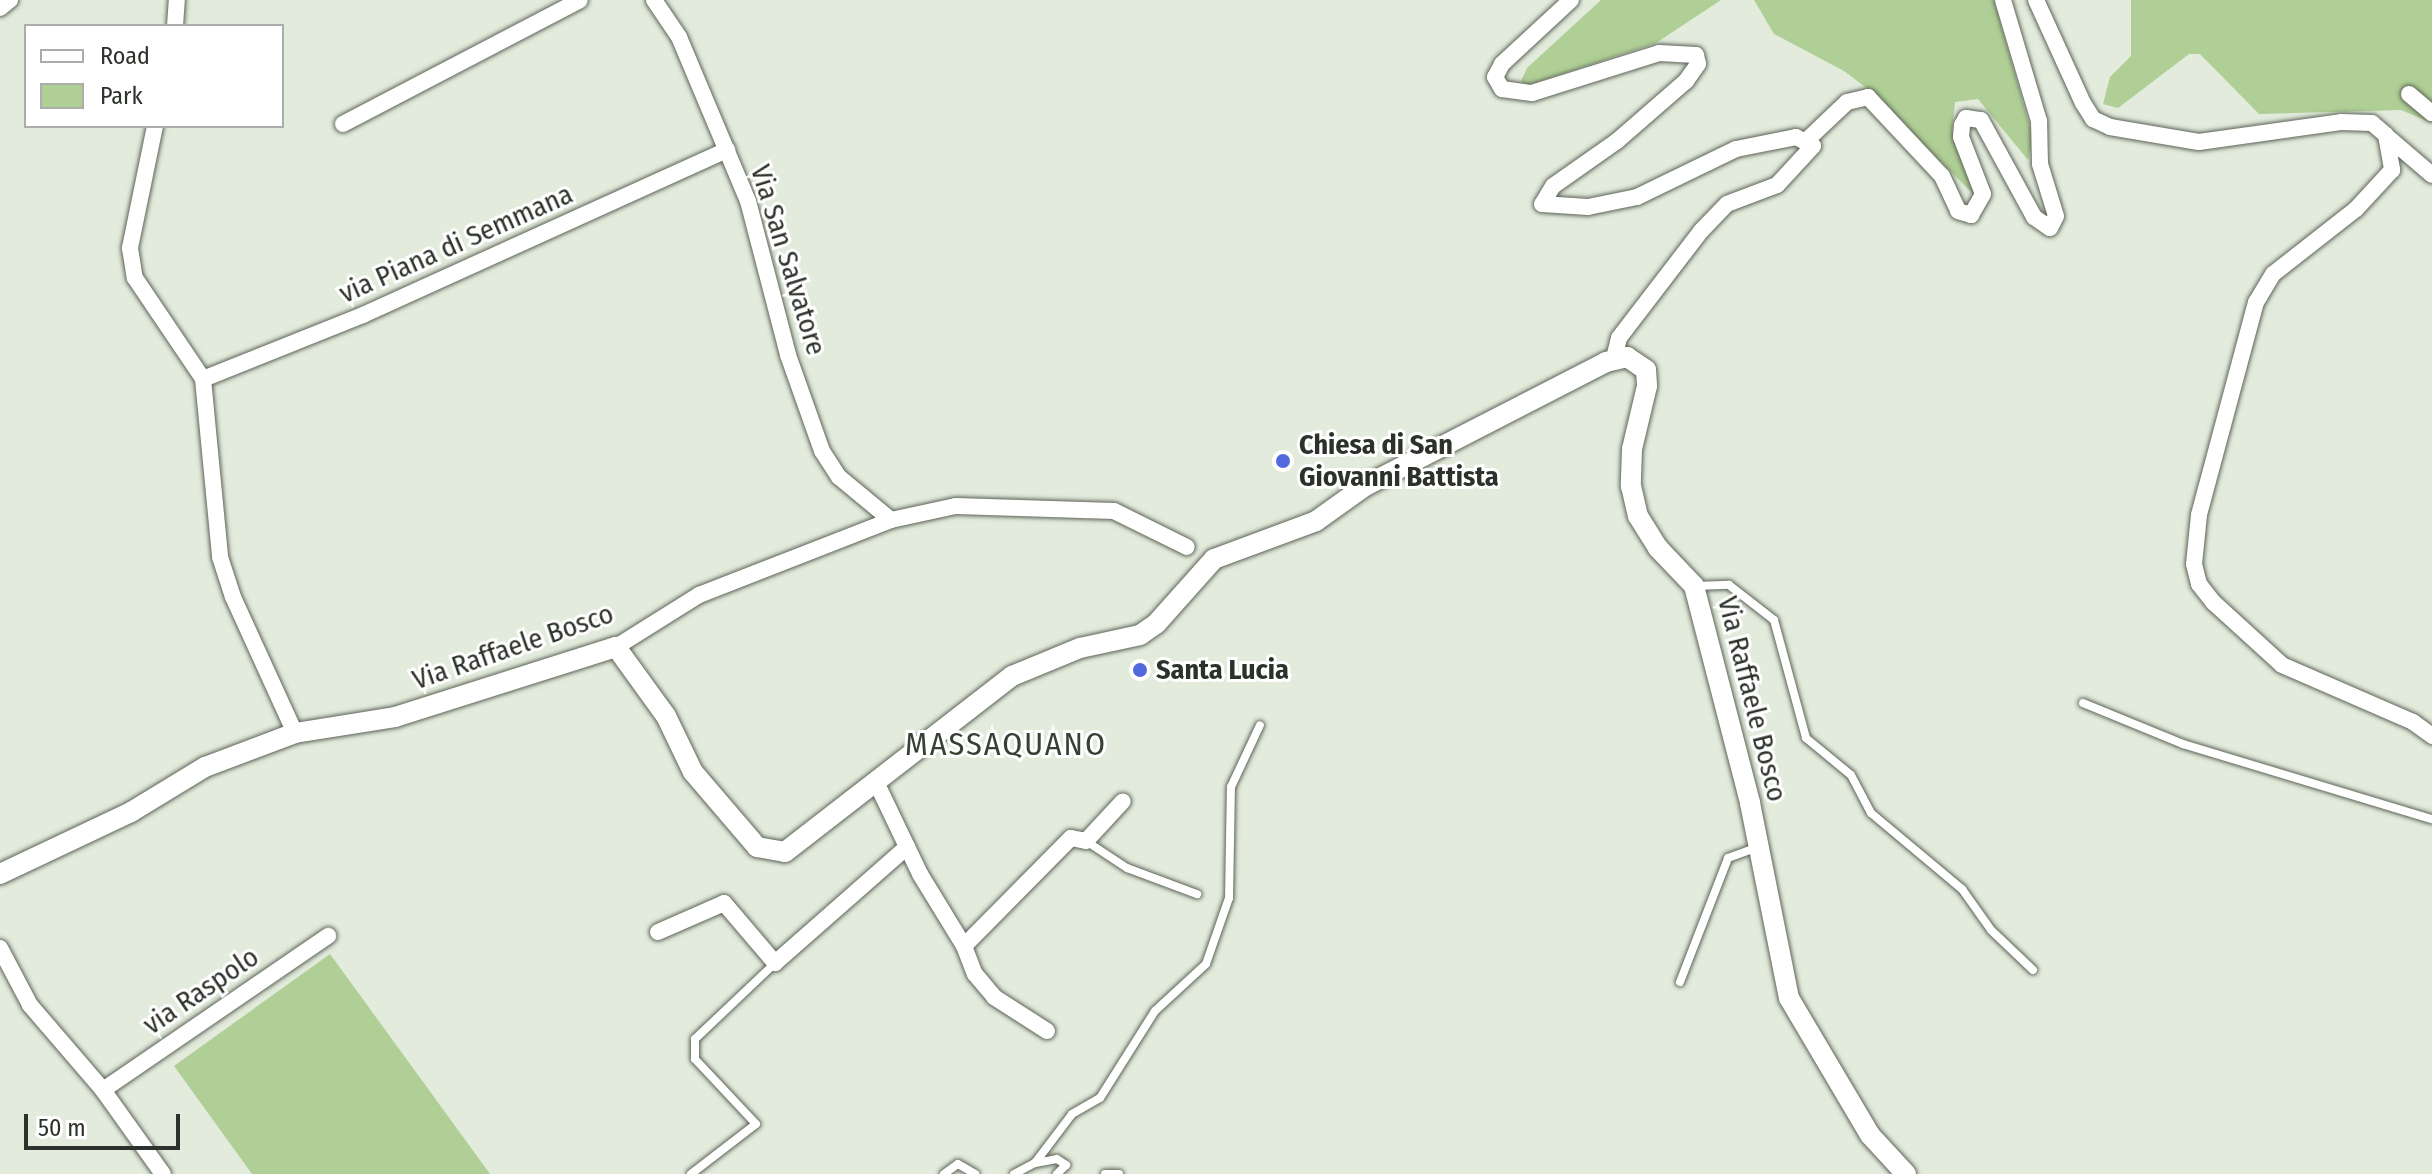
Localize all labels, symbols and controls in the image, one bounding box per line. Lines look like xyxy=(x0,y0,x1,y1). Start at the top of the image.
legend xyxy=(24,24,284,128)
text: Road xyxy=(100,42,150,70)
text: Park xyxy=(100,82,143,110)
street label: Via San Salvatore xyxy=(743,161,833,359)
street label: via Piana di Semmana xyxy=(334,177,578,311)
place label: Chiesa di San Giovanni Battista xyxy=(1299,428,1499,494)
marker: Chiesa di San Giovanni Battista xyxy=(1274,452,1292,470)
street label: Via Raffaele Bosco xyxy=(1710,593,1794,805)
street label: Via Raffaele Bosco xyxy=(408,597,618,697)
place label: Santa Lucia xyxy=(1156,653,1289,687)
marker: Santa Lucia xyxy=(1131,661,1149,679)
district label: MASSAQUANO xyxy=(905,725,1107,763)
street label: via Raspolo xyxy=(137,940,265,1042)
scale bar xyxy=(28,1098,184,1148)
text: 50 m xyxy=(38,1114,86,1142)

